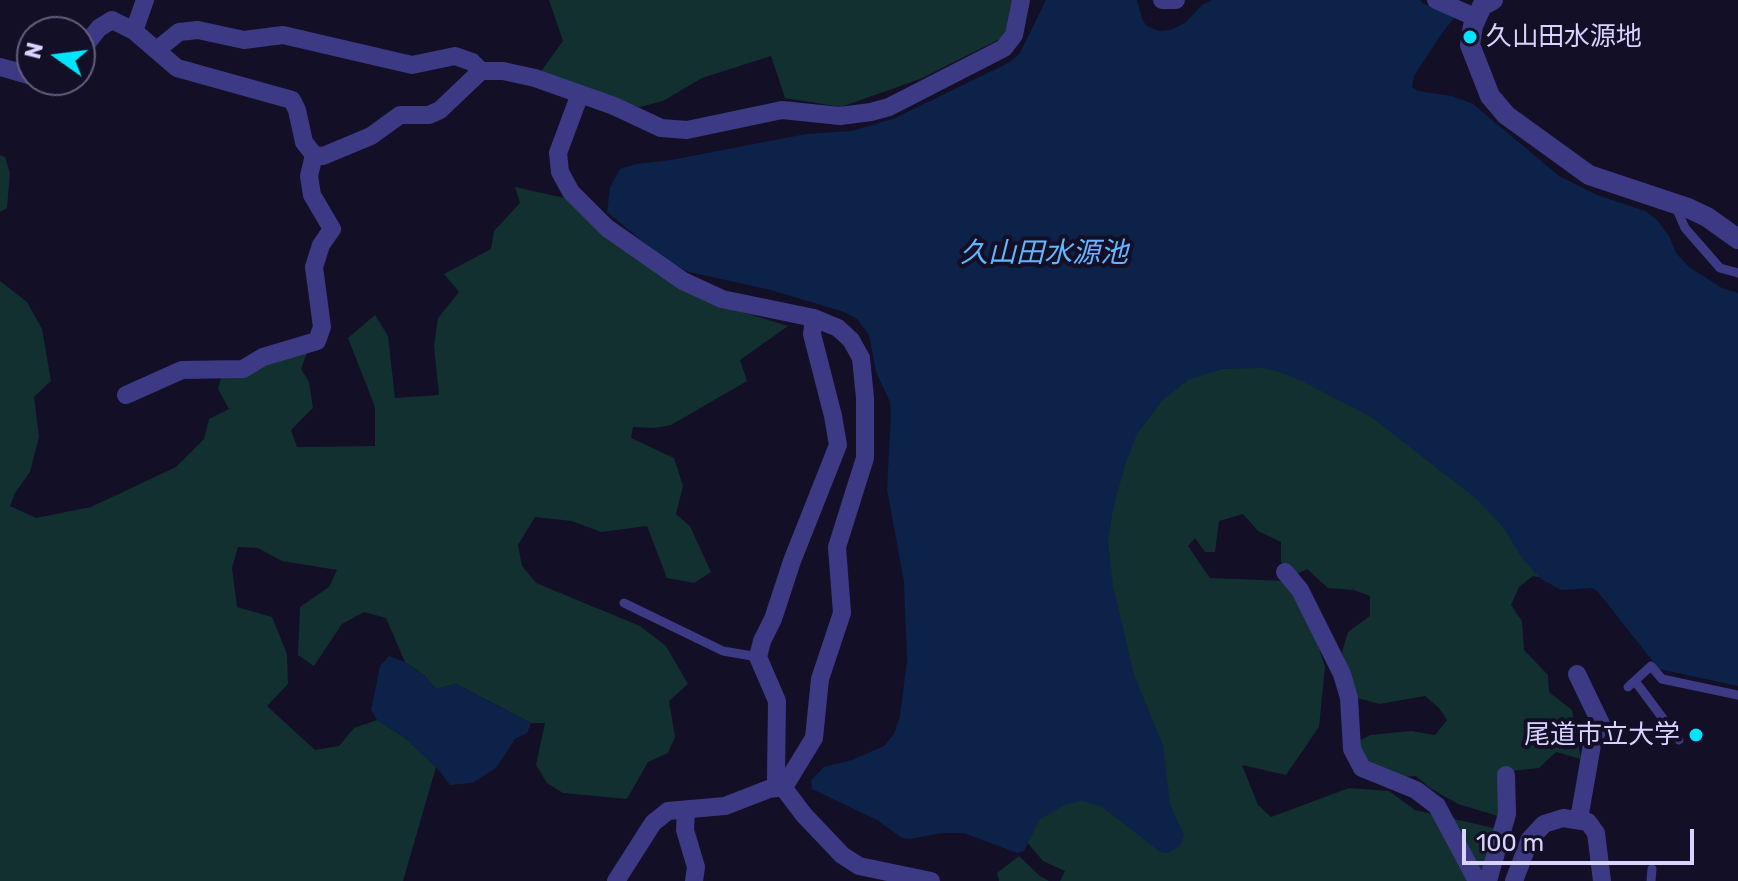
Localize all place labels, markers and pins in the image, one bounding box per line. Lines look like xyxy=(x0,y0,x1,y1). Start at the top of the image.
place label: 久山田水源地 xyxy=(1486,21,1642,53)
marker: 久山田水源地 xyxy=(1461,28,1479,46)
place label: 尾道市立大学 xyxy=(1524,719,1680,751)
marker: 尾道市立大学 xyxy=(1687,726,1705,744)

